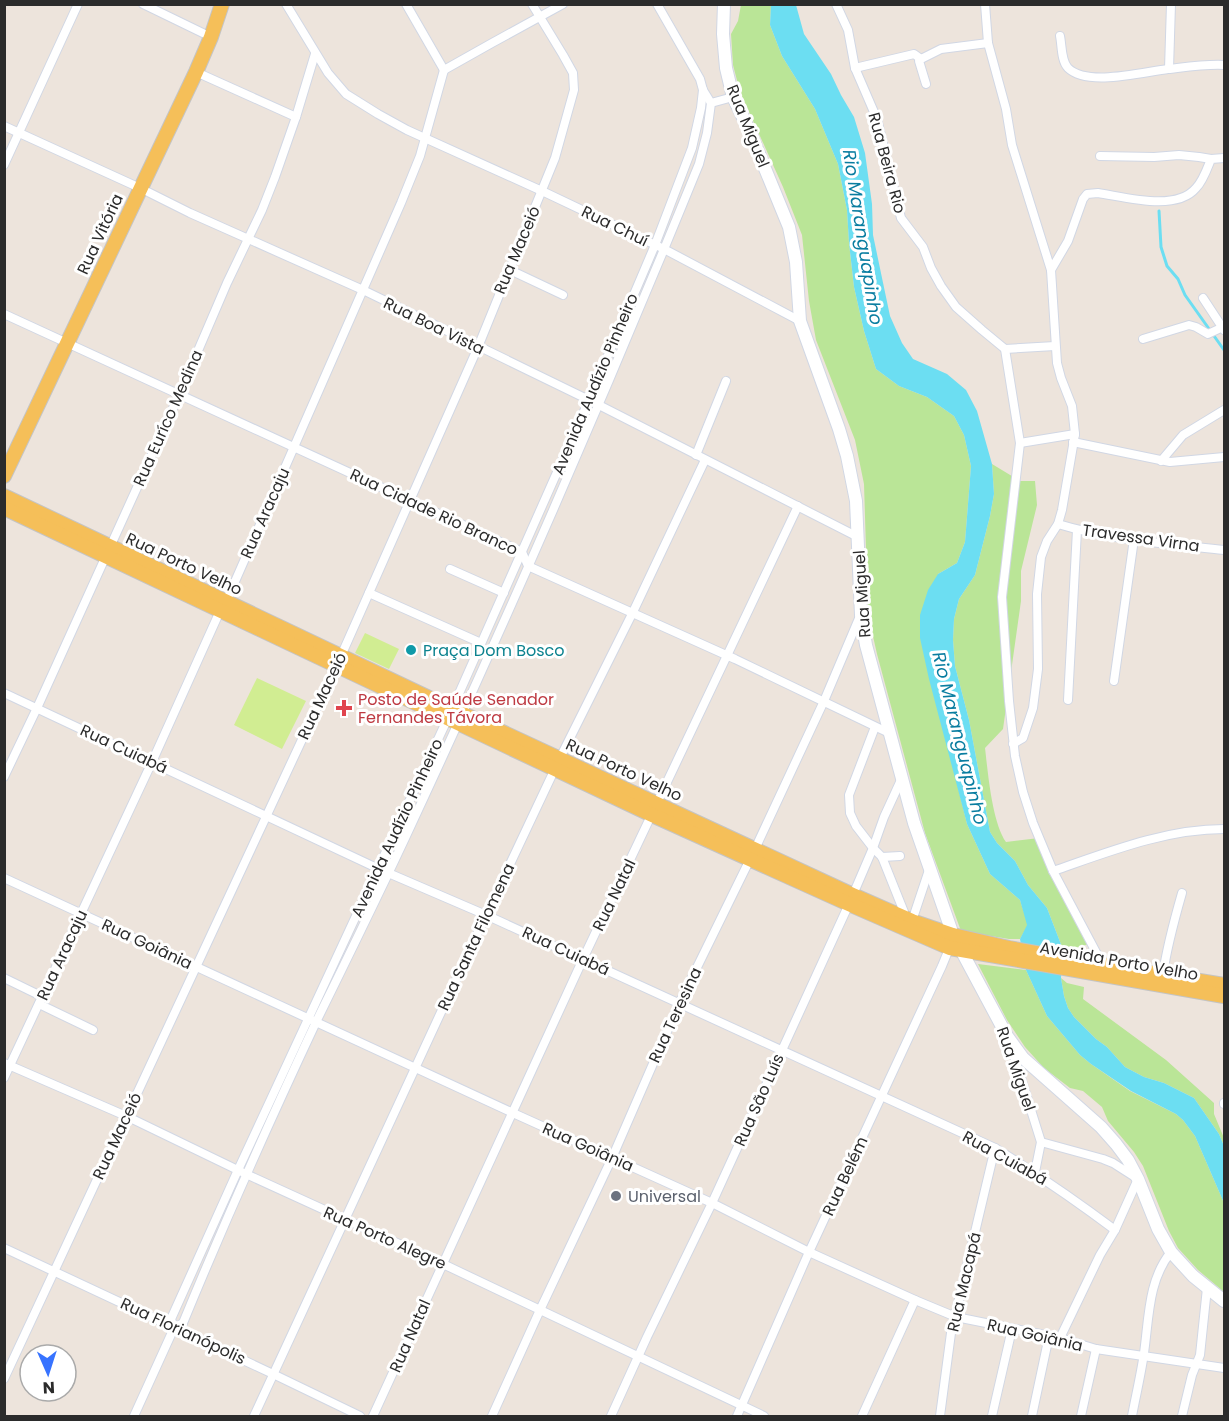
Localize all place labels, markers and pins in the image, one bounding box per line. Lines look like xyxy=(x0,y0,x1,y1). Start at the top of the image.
place label: Praça Dom Bosco xyxy=(423,639,565,662)
marker: Praça Dom Bosco xyxy=(404,643,418,657)
place label: Posto de Saúde Senador Fernandes Távora xyxy=(358,688,554,729)
marker: Posto de Saúde Senador Fernandes Távora xyxy=(335,699,353,717)
place label: Universal xyxy=(628,1185,701,1208)
marker: Universal xyxy=(609,1189,623,1203)

